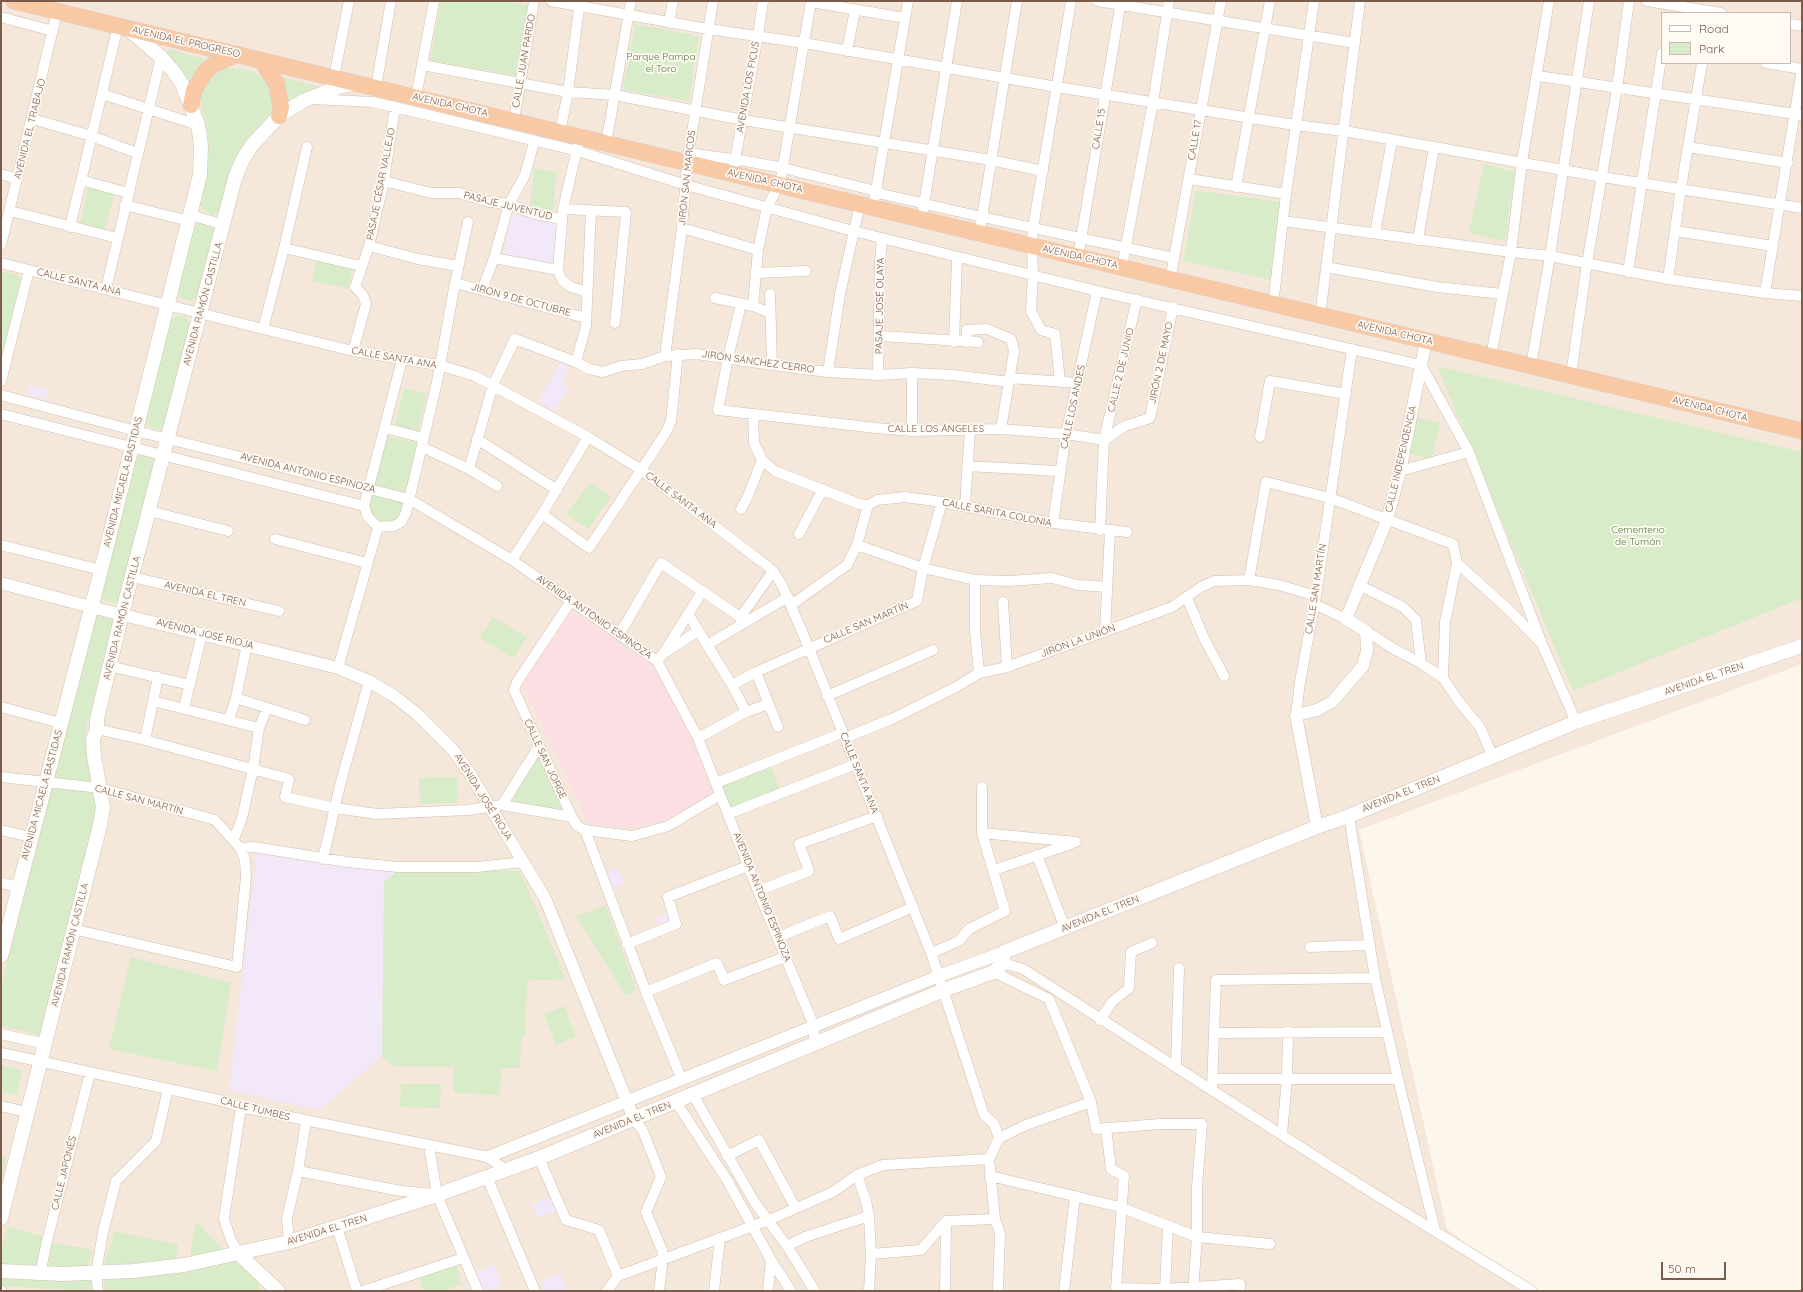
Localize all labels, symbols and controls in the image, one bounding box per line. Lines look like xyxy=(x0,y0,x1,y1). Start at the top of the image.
legend xyxy=(1661,12,1791,64)
street label: CALLE JUAN PARDO xyxy=(510,13,538,109)
text: Road xyxy=(1699,21,1729,36)
street label: AVENIDA EL PROGRESO xyxy=(131,24,241,60)
street label: AVENIDA LOS FICUS xyxy=(734,40,762,134)
text: Park xyxy=(1699,41,1724,56)
park label: Parque Pampa el Toro xyxy=(627,51,695,74)
street label: AVENIDA EL TRABAJO xyxy=(12,77,48,181)
street label: AVENIDA CHOTA xyxy=(411,90,489,120)
street label: CALLE 15 xyxy=(1090,108,1108,150)
street label: CALLE 17 xyxy=(1186,119,1204,161)
street label: PASAJE CÉSAR VALLEJO xyxy=(364,127,398,241)
street label: JIRÓN SAN MARCOS xyxy=(676,130,698,226)
street label: AVENIDA CHOTA xyxy=(726,166,804,196)
street label: PASAJE JUVENTUD xyxy=(462,189,554,223)
street label: AVENIDA RAMÓN CASTILLA xyxy=(181,241,225,367)
street label: AVENIDA CHOTA xyxy=(1041,242,1119,272)
street label: PASAJE JOSÉ OLAYA xyxy=(873,258,887,354)
street label: CALLE SANTA ANA xyxy=(36,266,122,298)
street label: JIRÓN 9 DE OCTUBRE xyxy=(470,281,572,319)
street label: AVENIDA CHOTA xyxy=(1356,318,1434,348)
street label: JIRÓN 2 DE MAYO xyxy=(1146,321,1176,405)
street label: CALLE 2 DE JUNIO xyxy=(1105,327,1137,413)
street label: CALLE SANTA ANA xyxy=(350,345,438,371)
street label: JIRÓN SÁNCHEZ CERRO xyxy=(701,348,815,376)
street label: CALLE LOS ANDES xyxy=(1058,364,1088,450)
street label: AVENIDA CHOTA xyxy=(1671,394,1749,424)
street label: CALLE INDEPENDENCIA xyxy=(1383,404,1419,514)
street label: AVENIDA MICAELA BASTIDAS xyxy=(101,415,145,549)
street label: CALLE LOS ÁNGELES xyxy=(888,423,984,435)
street label: AVENIDA ANTONIO ESPINOZA xyxy=(239,450,377,496)
street label: CALLE SANTA ANA xyxy=(643,469,719,531)
street label: CALLE SARITA COLONIA xyxy=(941,496,1053,530)
park label: Cementerio de Tumán xyxy=(1611,524,1665,548)
street label: CALLE SAN MARTÍN xyxy=(1303,543,1329,635)
street label: AVENIDA RAMÓN CASTILLA xyxy=(101,555,143,681)
street label: AVENIDA ANTONIO ESPINOZA xyxy=(534,572,654,662)
street label: AVENIDA EL TREN xyxy=(163,579,247,609)
street label: CALLE SAN MARTÍN xyxy=(822,600,910,646)
street label: AVENIDA JOSÉ RIOJA xyxy=(155,616,255,652)
street label: JIRÓN LA UNIÓN xyxy=(1039,622,1117,660)
street label: AVENIDA EL TREN xyxy=(1663,660,1745,698)
street label: CALLE SAN JORGE xyxy=(521,717,569,801)
street label: AVENIDA MICAELA BASTIDAS xyxy=(19,729,65,861)
street label: CALLE SANTA ANA xyxy=(837,731,881,815)
street label: AVENIDA JOSÉ RIOJA xyxy=(451,751,515,843)
street label: AVENIDA EL TREN xyxy=(1360,773,1442,815)
street label: CALLE SAN MARTÍN xyxy=(93,782,185,818)
street label: AVENIDA ANTONIO ESPINOZA xyxy=(730,830,794,964)
street label: AVENIDA RAMÓN CASTILLA xyxy=(49,882,91,1008)
street label: AVENIDA EL TREN xyxy=(1059,893,1141,935)
street label: CALLE TUMBES xyxy=(219,1095,291,1123)
street label: AVENIDA EL TREN xyxy=(591,1099,673,1141)
street label: CALLE JAPONÉS xyxy=(49,1135,79,1211)
street label: AVENIDA EL TREN xyxy=(285,1212,369,1248)
scale bar xyxy=(1663,1254,1728,1280)
text: 50 m xyxy=(1668,1261,1696,1276)

